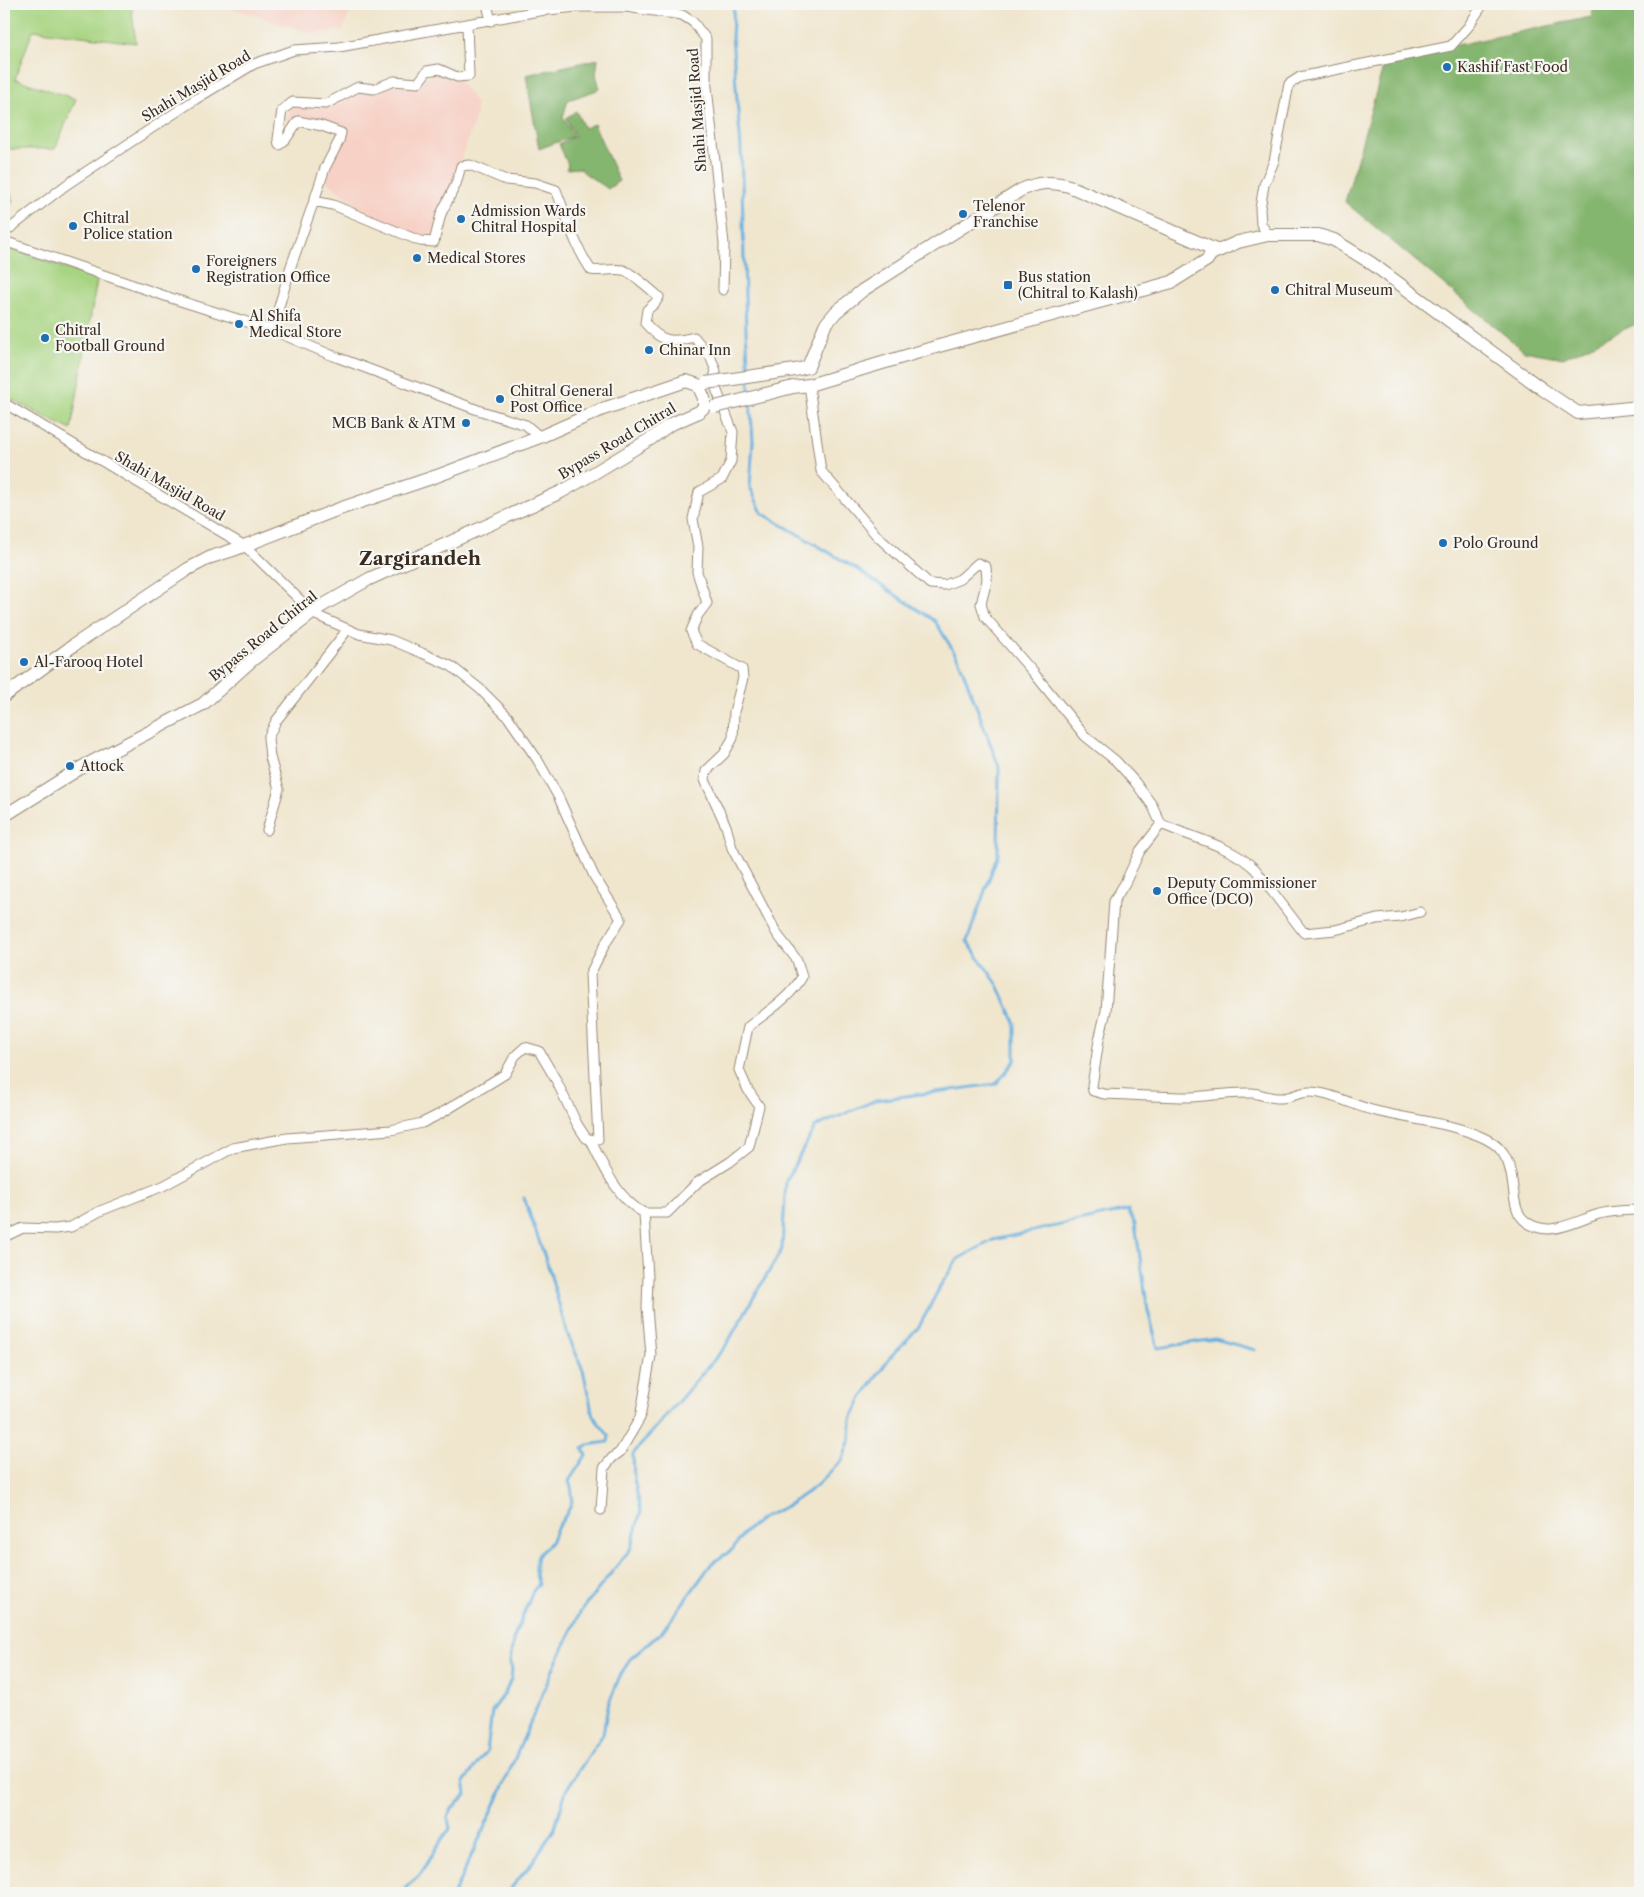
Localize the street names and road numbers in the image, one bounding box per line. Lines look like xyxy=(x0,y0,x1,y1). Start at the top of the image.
street label: Shahi Masjid Road xyxy=(138,46,254,126)
street label: Shahi Masjid Road xyxy=(684,47,710,172)
street label: Bypass Road Chitral xyxy=(555,399,679,483)
street label: Shahi Masjid Road xyxy=(112,447,229,525)
street label: Bypass Road Chitral xyxy=(205,587,321,685)

